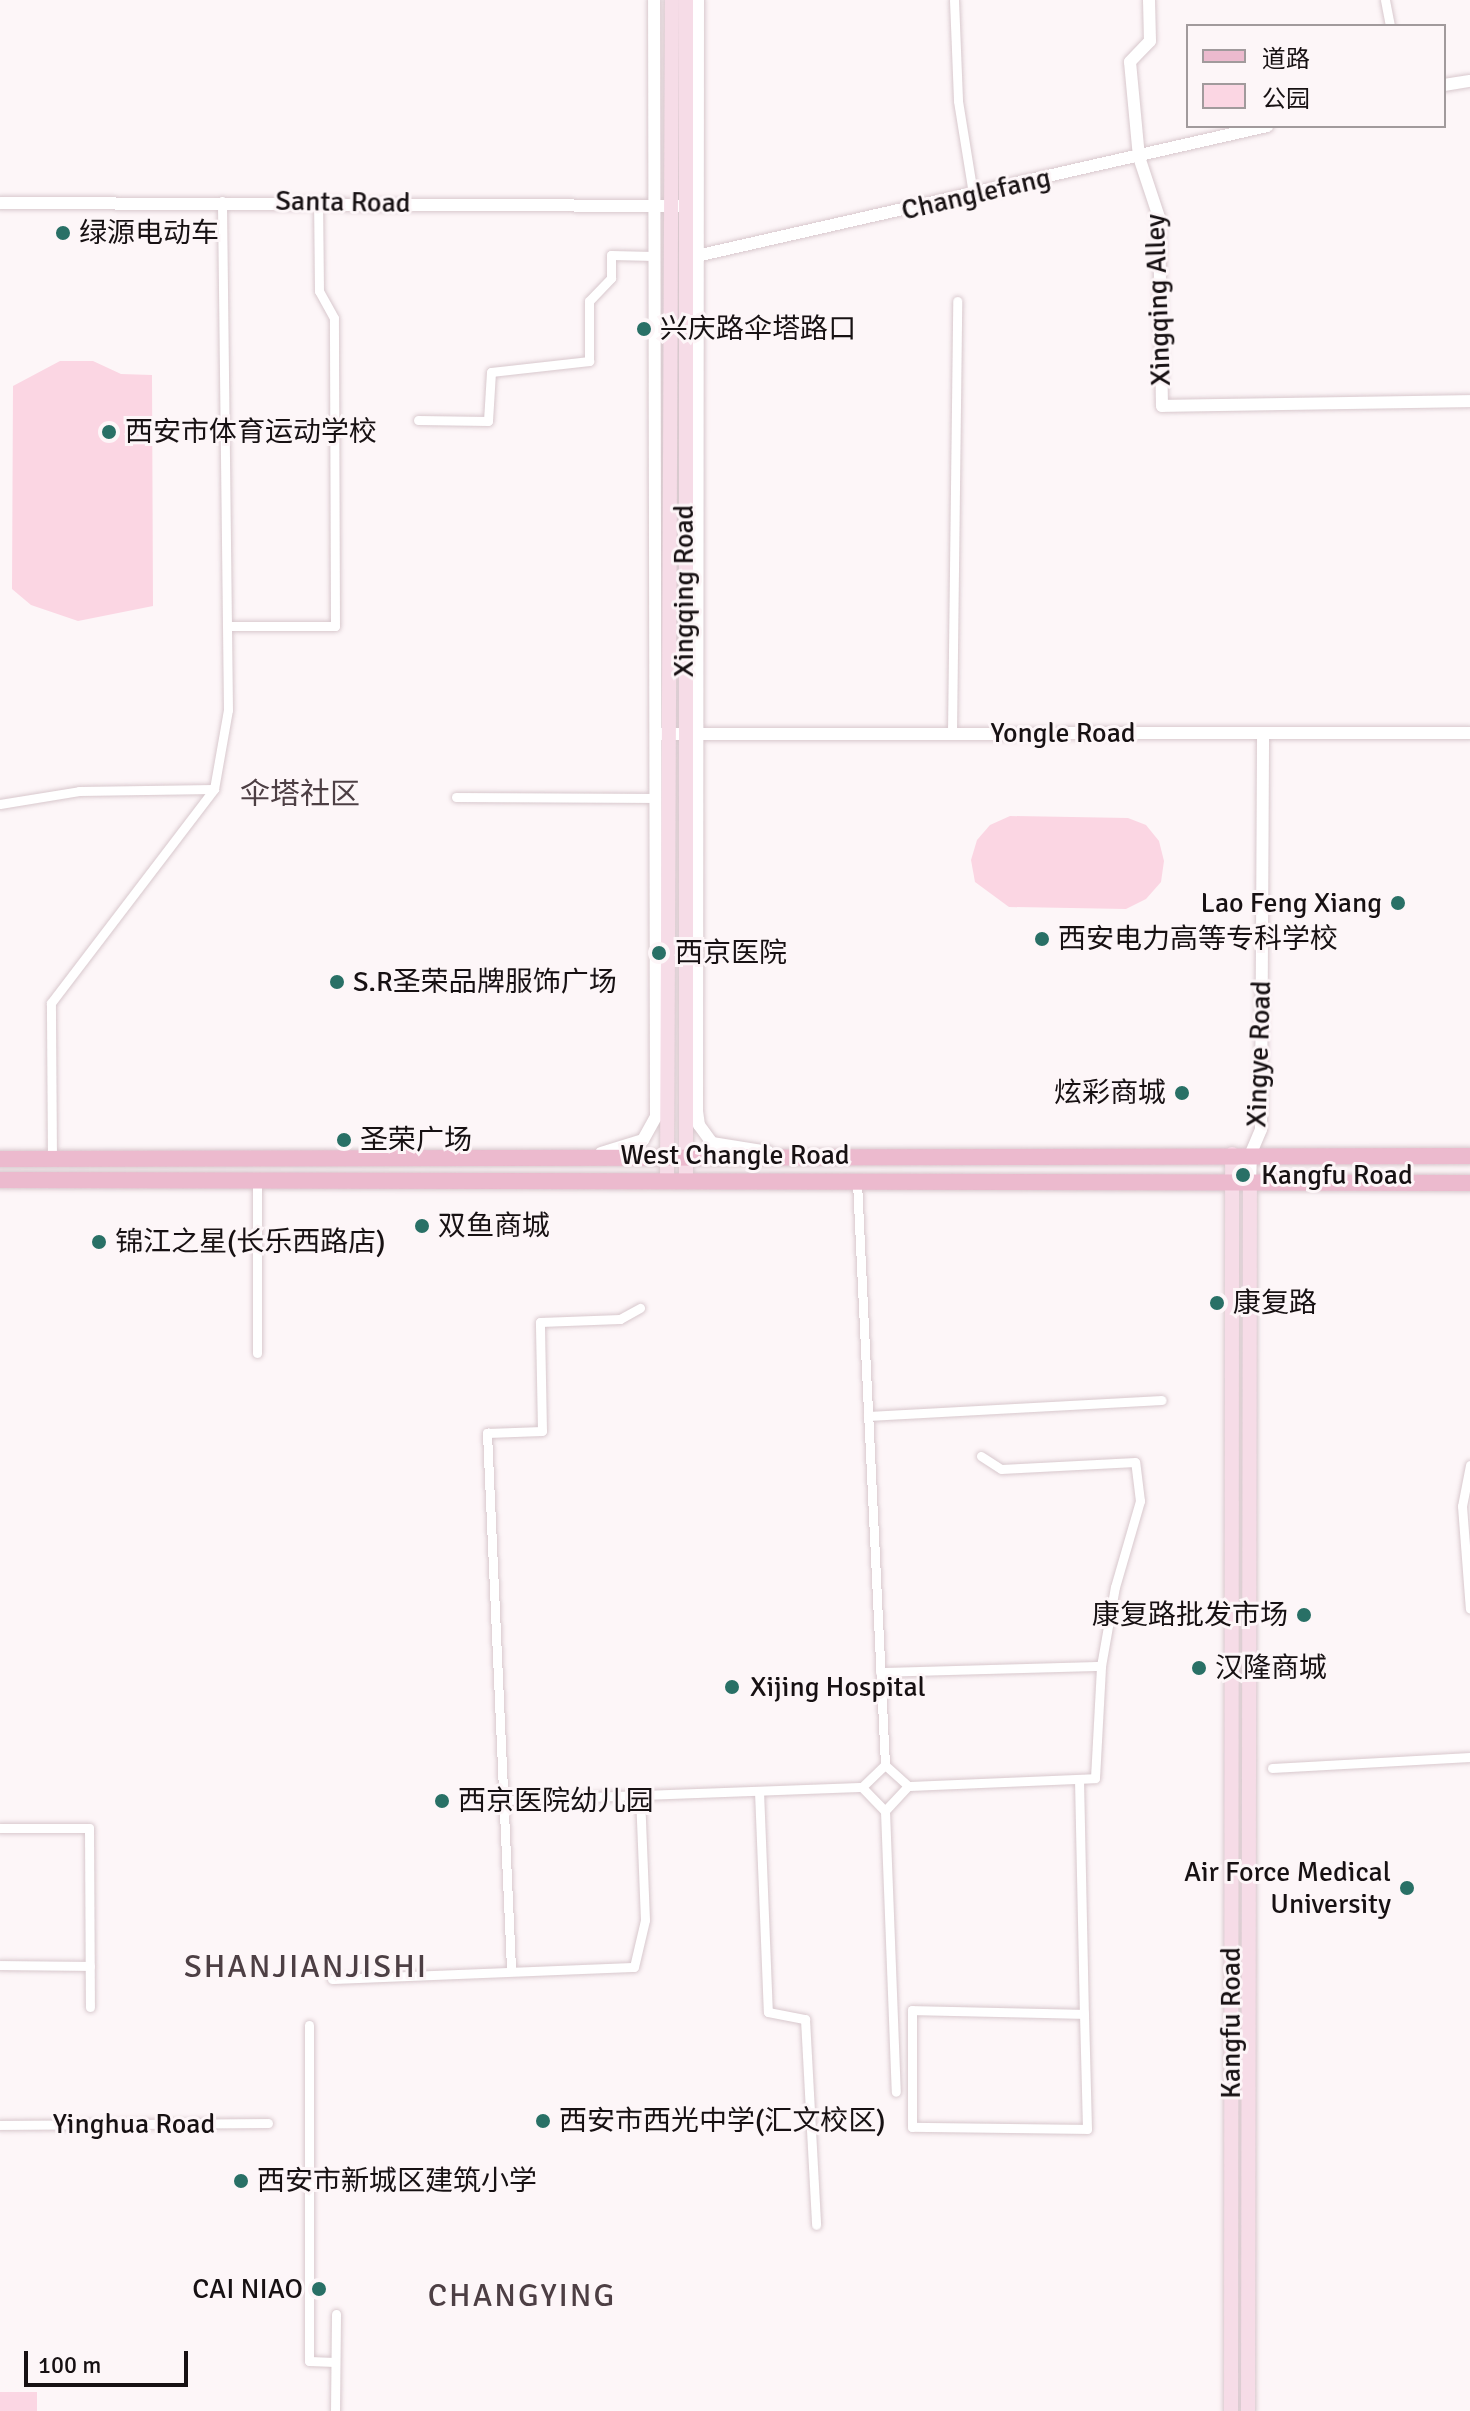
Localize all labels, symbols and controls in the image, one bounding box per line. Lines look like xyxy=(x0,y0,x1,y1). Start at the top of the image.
legend xyxy=(1186,24,1446,128)
text: 道路 xyxy=(1262,44,1310,74)
text: 公园 xyxy=(1262,84,1310,114)
street label: Changlefang xyxy=(898,161,1054,227)
street label: Santa Road xyxy=(275,184,411,220)
street label: Xingqing Alley xyxy=(1138,213,1178,387)
place label: 绿源电动车 xyxy=(79,216,219,250)
marker: 绿源电动车 xyxy=(54,224,72,242)
place label: 兴庆路伞塔路口 xyxy=(660,312,856,346)
marker: 兴庆路伞塔路口 xyxy=(635,320,653,338)
place label: 西安市体育运动学校 xyxy=(125,415,377,449)
marker: 西安市体育运动学校 xyxy=(100,423,118,441)
street label: Xingqing Road xyxy=(667,505,701,677)
street label: Yongle Road xyxy=(990,716,1136,750)
district label: 伞塔社区 xyxy=(240,777,360,813)
place label: Lao Feng Xiang xyxy=(1201,886,1382,920)
marker: Lao Feng Xiang xyxy=(1389,894,1407,912)
place label: 西安电力高等专科学校 xyxy=(1058,922,1338,956)
marker: 西安电力高等专科学校 xyxy=(1033,930,1051,948)
place label: 西京医院 xyxy=(675,936,787,970)
marker: 西京医院 xyxy=(650,944,668,962)
place label: S.R圣荣品牌服饰广场 xyxy=(353,965,617,999)
marker: S.R圣荣品牌服饰广场 xyxy=(328,973,346,991)
street label: Xingye Road xyxy=(1240,980,1278,1128)
place label: 炫彩商城 xyxy=(1054,1076,1166,1110)
marker: 炫彩商城 xyxy=(1173,1084,1191,1102)
place label: 圣荣广场 xyxy=(360,1123,472,1157)
marker: 圣荣广场 xyxy=(335,1131,353,1149)
street label: West Changle Road xyxy=(620,1138,850,1172)
place label: Kangfu Road xyxy=(1261,1158,1413,1192)
marker: Kangfu Road xyxy=(1232,1164,1254,1186)
place label: 双鱼商城 xyxy=(438,1209,550,1243)
marker: 双鱼商城 xyxy=(413,1217,431,1235)
place label: 锦江之星(长乐西路店) xyxy=(115,1225,386,1259)
marker: 锦江之星(长乐西路店) xyxy=(90,1233,108,1251)
place label: 康复路 xyxy=(1233,1286,1317,1320)
marker: 康复路 xyxy=(1208,1294,1226,1312)
place label: 康复路批发市场 xyxy=(1092,1598,1288,1632)
marker: 康复路批发市场 xyxy=(1295,1606,1313,1624)
place label: 汉隆商城 xyxy=(1215,1651,1327,1685)
marker: 汉隆商城 xyxy=(1190,1659,1208,1677)
place label: Xijing Hospital xyxy=(750,1670,926,1704)
marker: Xijing Hospital xyxy=(721,1676,743,1698)
place label: 西京医院幼儿园 xyxy=(458,1784,654,1818)
marker: 西京医院幼儿园 xyxy=(433,1792,451,1810)
place label: Air Force Medical University xyxy=(1184,1855,1391,1921)
marker: Air Force Medical University xyxy=(1398,1879,1416,1897)
street label: Kangfu Road xyxy=(1214,1947,1248,2099)
district label: SHANJIANJISHI xyxy=(184,1948,428,1986)
place label: 西安市西光中学(汇文校区) xyxy=(559,2104,886,2138)
street label: Yinghua Road xyxy=(53,2107,215,2141)
marker: 西安市西光中学(汇文校区) xyxy=(534,2112,552,2130)
place label: 西安市新城区建筑小学 xyxy=(257,2164,537,2198)
marker: 西安市新城区建筑小学 xyxy=(232,2172,250,2190)
place label: CAI NIAO xyxy=(192,2272,303,2306)
district label: CHANGYING xyxy=(428,2277,616,2315)
marker: CAI NIAO xyxy=(310,2280,328,2298)
scale bar xyxy=(28,2335,192,2385)
text: 100 m xyxy=(38,2350,101,2380)

